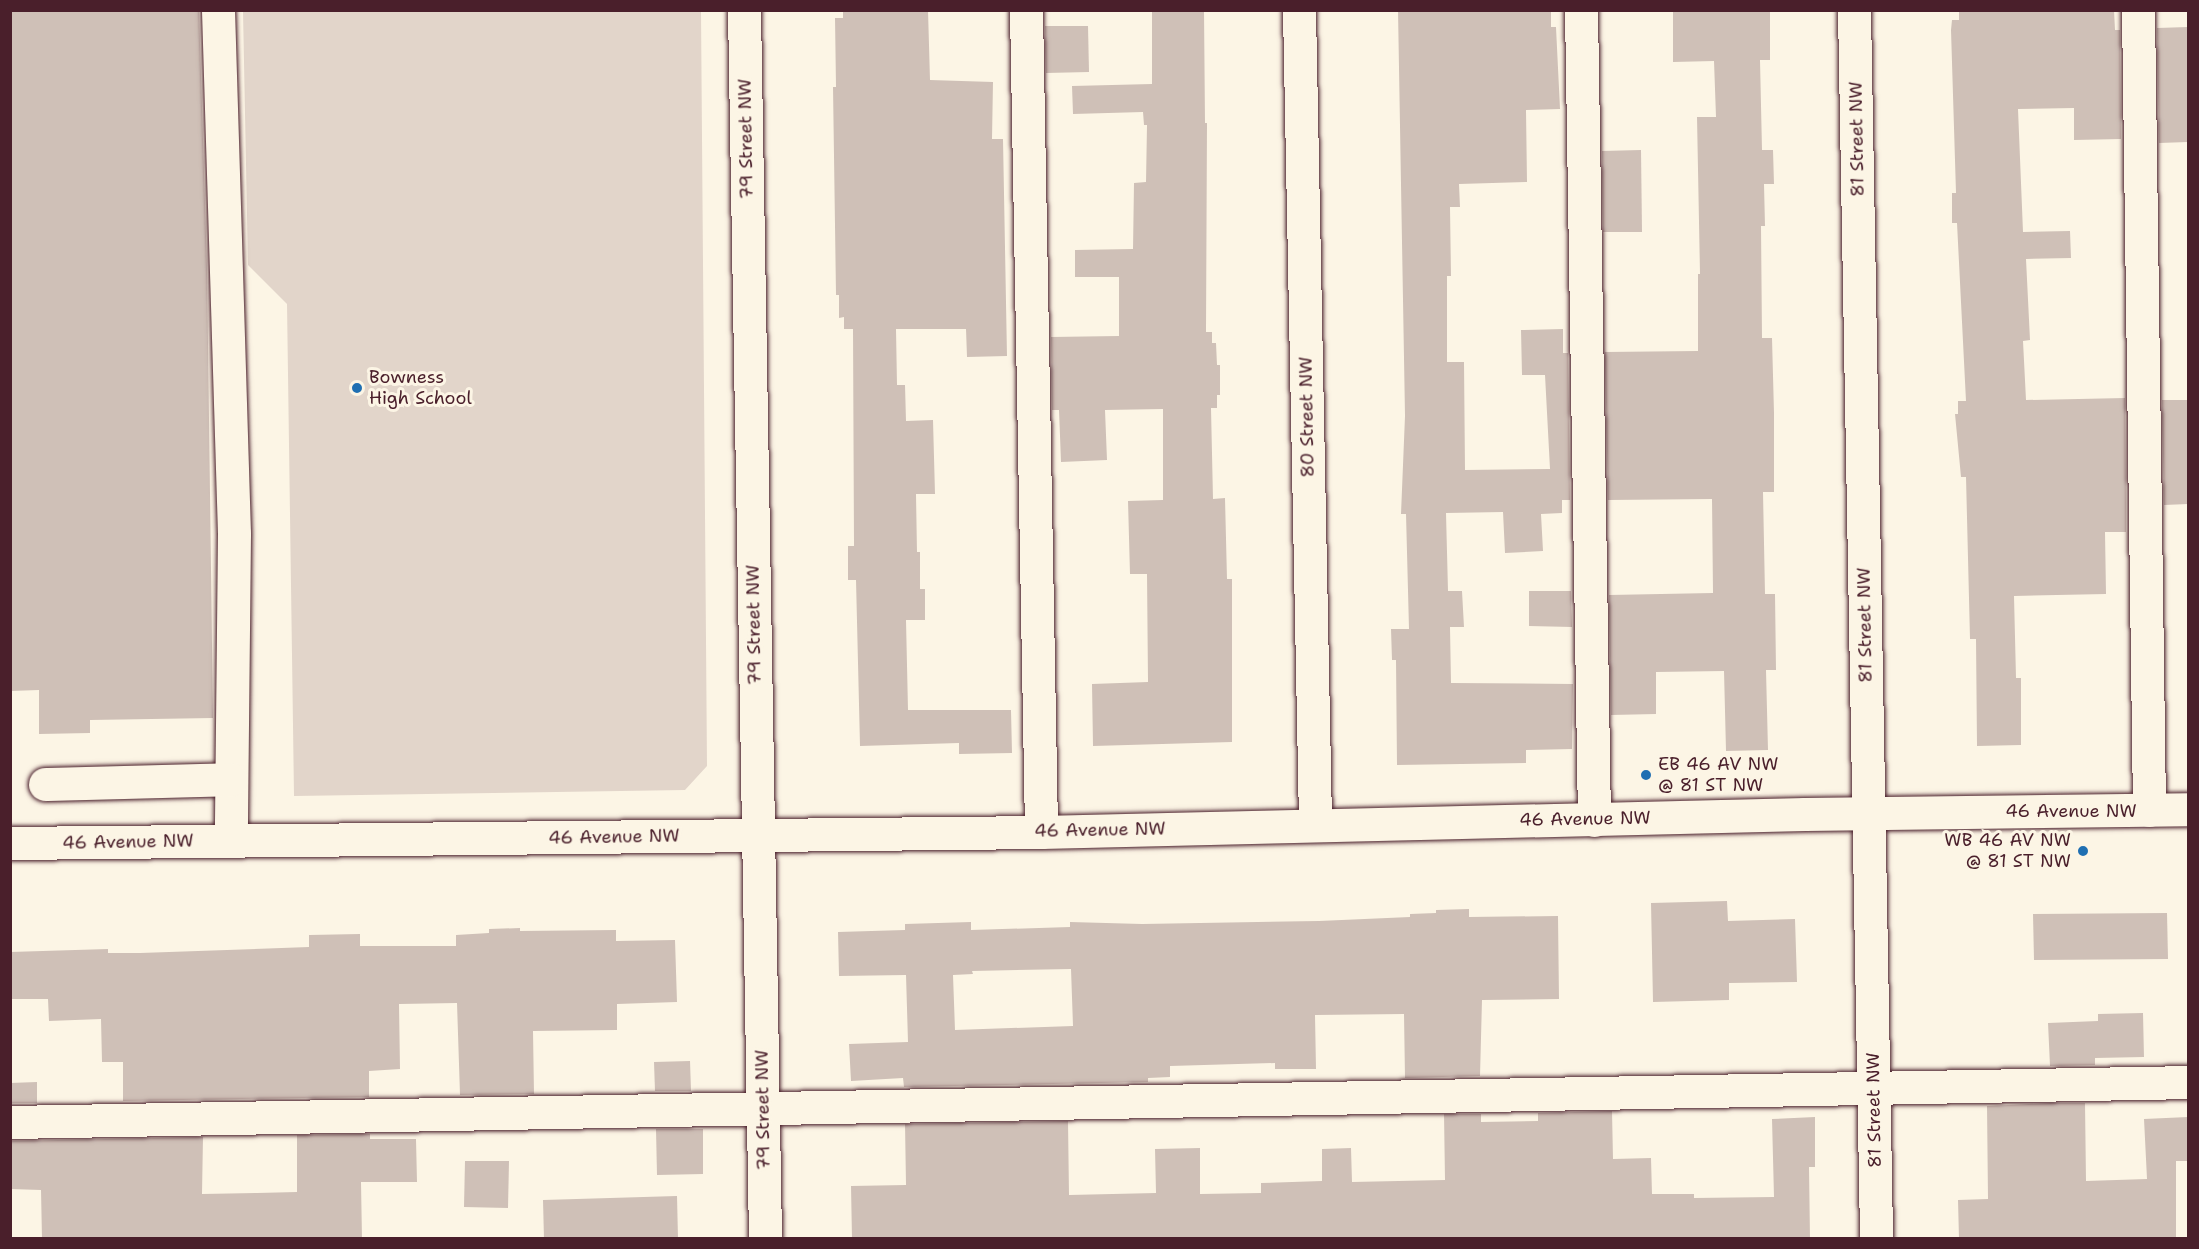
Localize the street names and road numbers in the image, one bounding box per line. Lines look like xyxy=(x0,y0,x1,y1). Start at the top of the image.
street label: 79 Street NW xyxy=(734,78,758,200)
street label: 81 Street NW xyxy=(1845,81,1869,197)
street label: 80 Street NW xyxy=(1295,356,1319,478)
street label: 79 Street NW xyxy=(742,564,766,686)
street label: 81 Street NW xyxy=(1853,567,1877,683)
street label: 46 Avenue NW xyxy=(2005,800,2137,822)
street label: 46 Avenue NW xyxy=(1519,807,1651,831)
street label: 46 Avenue NW xyxy=(1034,818,1166,842)
street label: 46 Avenue NW xyxy=(548,825,680,849)
street label: 46 Avenue NW xyxy=(62,830,194,854)
street label: 79 Street NW xyxy=(751,1049,775,1171)
street label: 81 Street NW xyxy=(1862,1052,1886,1168)

